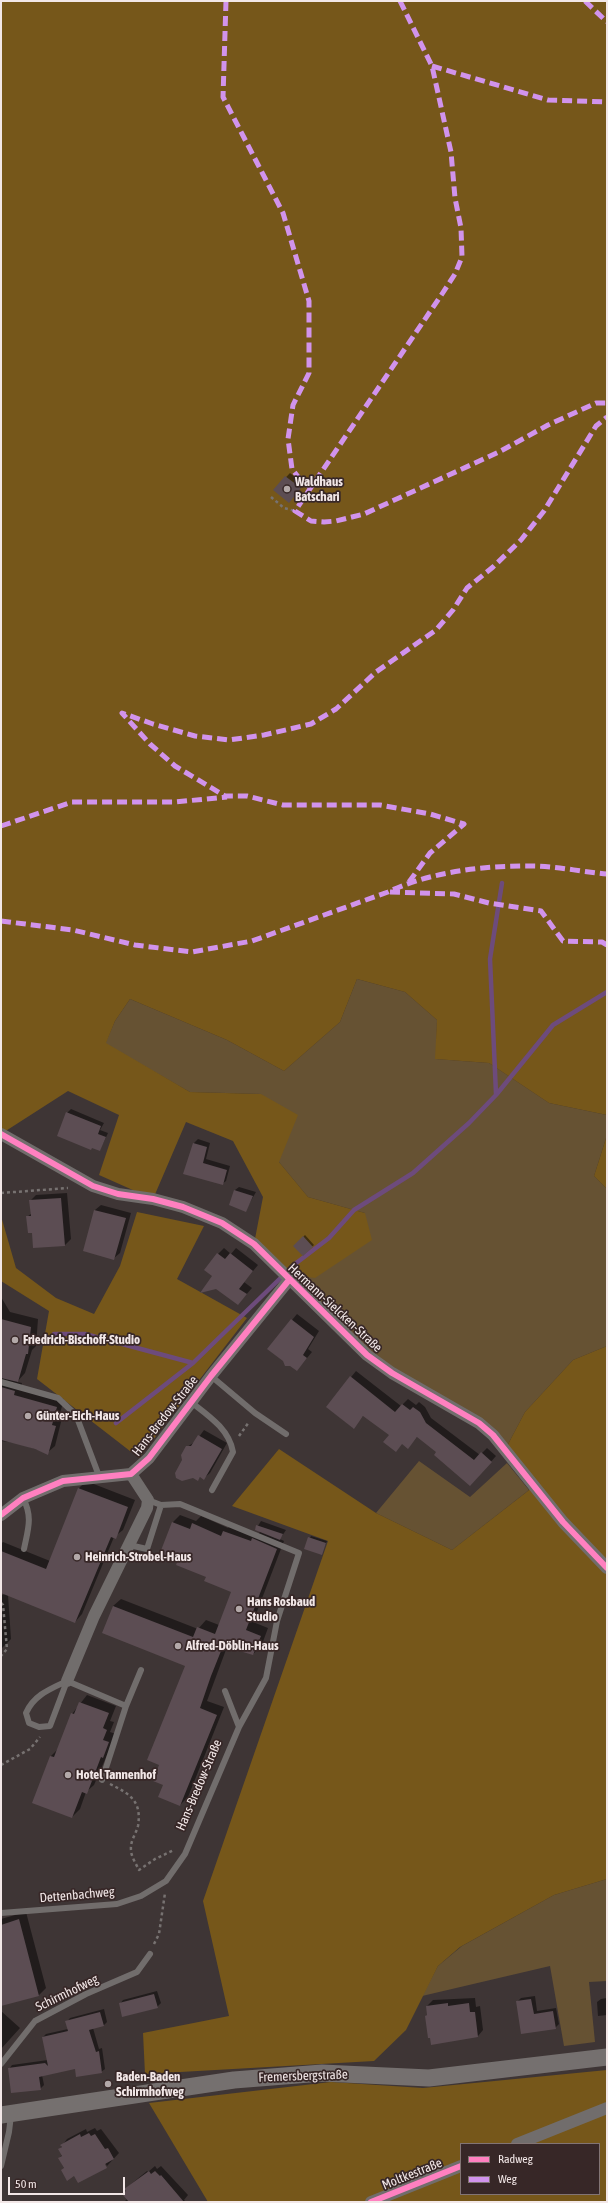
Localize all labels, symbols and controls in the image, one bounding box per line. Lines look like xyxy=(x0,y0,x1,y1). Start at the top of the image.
place label: Waldhaus Batschari xyxy=(295,474,343,505)
marker: Waldhaus Batschari xyxy=(282,484,292,494)
street label: Hermann-Sielcken-Straße xyxy=(285,1260,385,1356)
place label: Friedrich-Bischoff-Studio xyxy=(23,1332,140,1348)
marker: Friedrich-Bischoff-Studio xyxy=(10,1335,20,1345)
street label: Hans-Bredow-Straße xyxy=(129,1373,201,1459)
place label: Günter-Eich-Haus xyxy=(36,1408,119,1424)
marker: Günter-Eich-Haus xyxy=(23,1411,33,1421)
place label: Heinrich-Strobel-Haus xyxy=(85,1549,191,1565)
marker: Heinrich-Strobel-Haus xyxy=(72,1552,82,1562)
place label: Hans Rosbaud Studio xyxy=(247,1594,315,1625)
marker: Hans Rosbaud Studio xyxy=(234,1604,244,1614)
place label: Alfred-Döblin-Haus xyxy=(186,1638,278,1654)
marker: Alfred-Döblin-Haus xyxy=(173,1641,183,1651)
street label: Hans-Bredow-Straße xyxy=(173,1737,225,1833)
place label: Hotel Tannenhof xyxy=(76,1767,156,1783)
marker: Hotel Tannenhof xyxy=(63,1770,73,1780)
street label: Dettenbachweg xyxy=(39,1884,115,1906)
street label: Schirmhofweg xyxy=(33,1971,101,2015)
street label: Fremersbergstraße xyxy=(258,2067,348,2085)
place label: Baden-Baden Schirmhofweg xyxy=(116,2069,184,2100)
marker: Baden-Baden Schirmhofweg xyxy=(103,2079,113,2089)
legend xyxy=(460,2143,600,2195)
text: Radweg xyxy=(498,2152,533,2166)
street label: Moltkestraße xyxy=(380,2155,444,2193)
scale bar xyxy=(10,2169,127,2195)
text: Weg xyxy=(498,2172,517,2186)
text: 50 m xyxy=(15,2177,37,2191)

